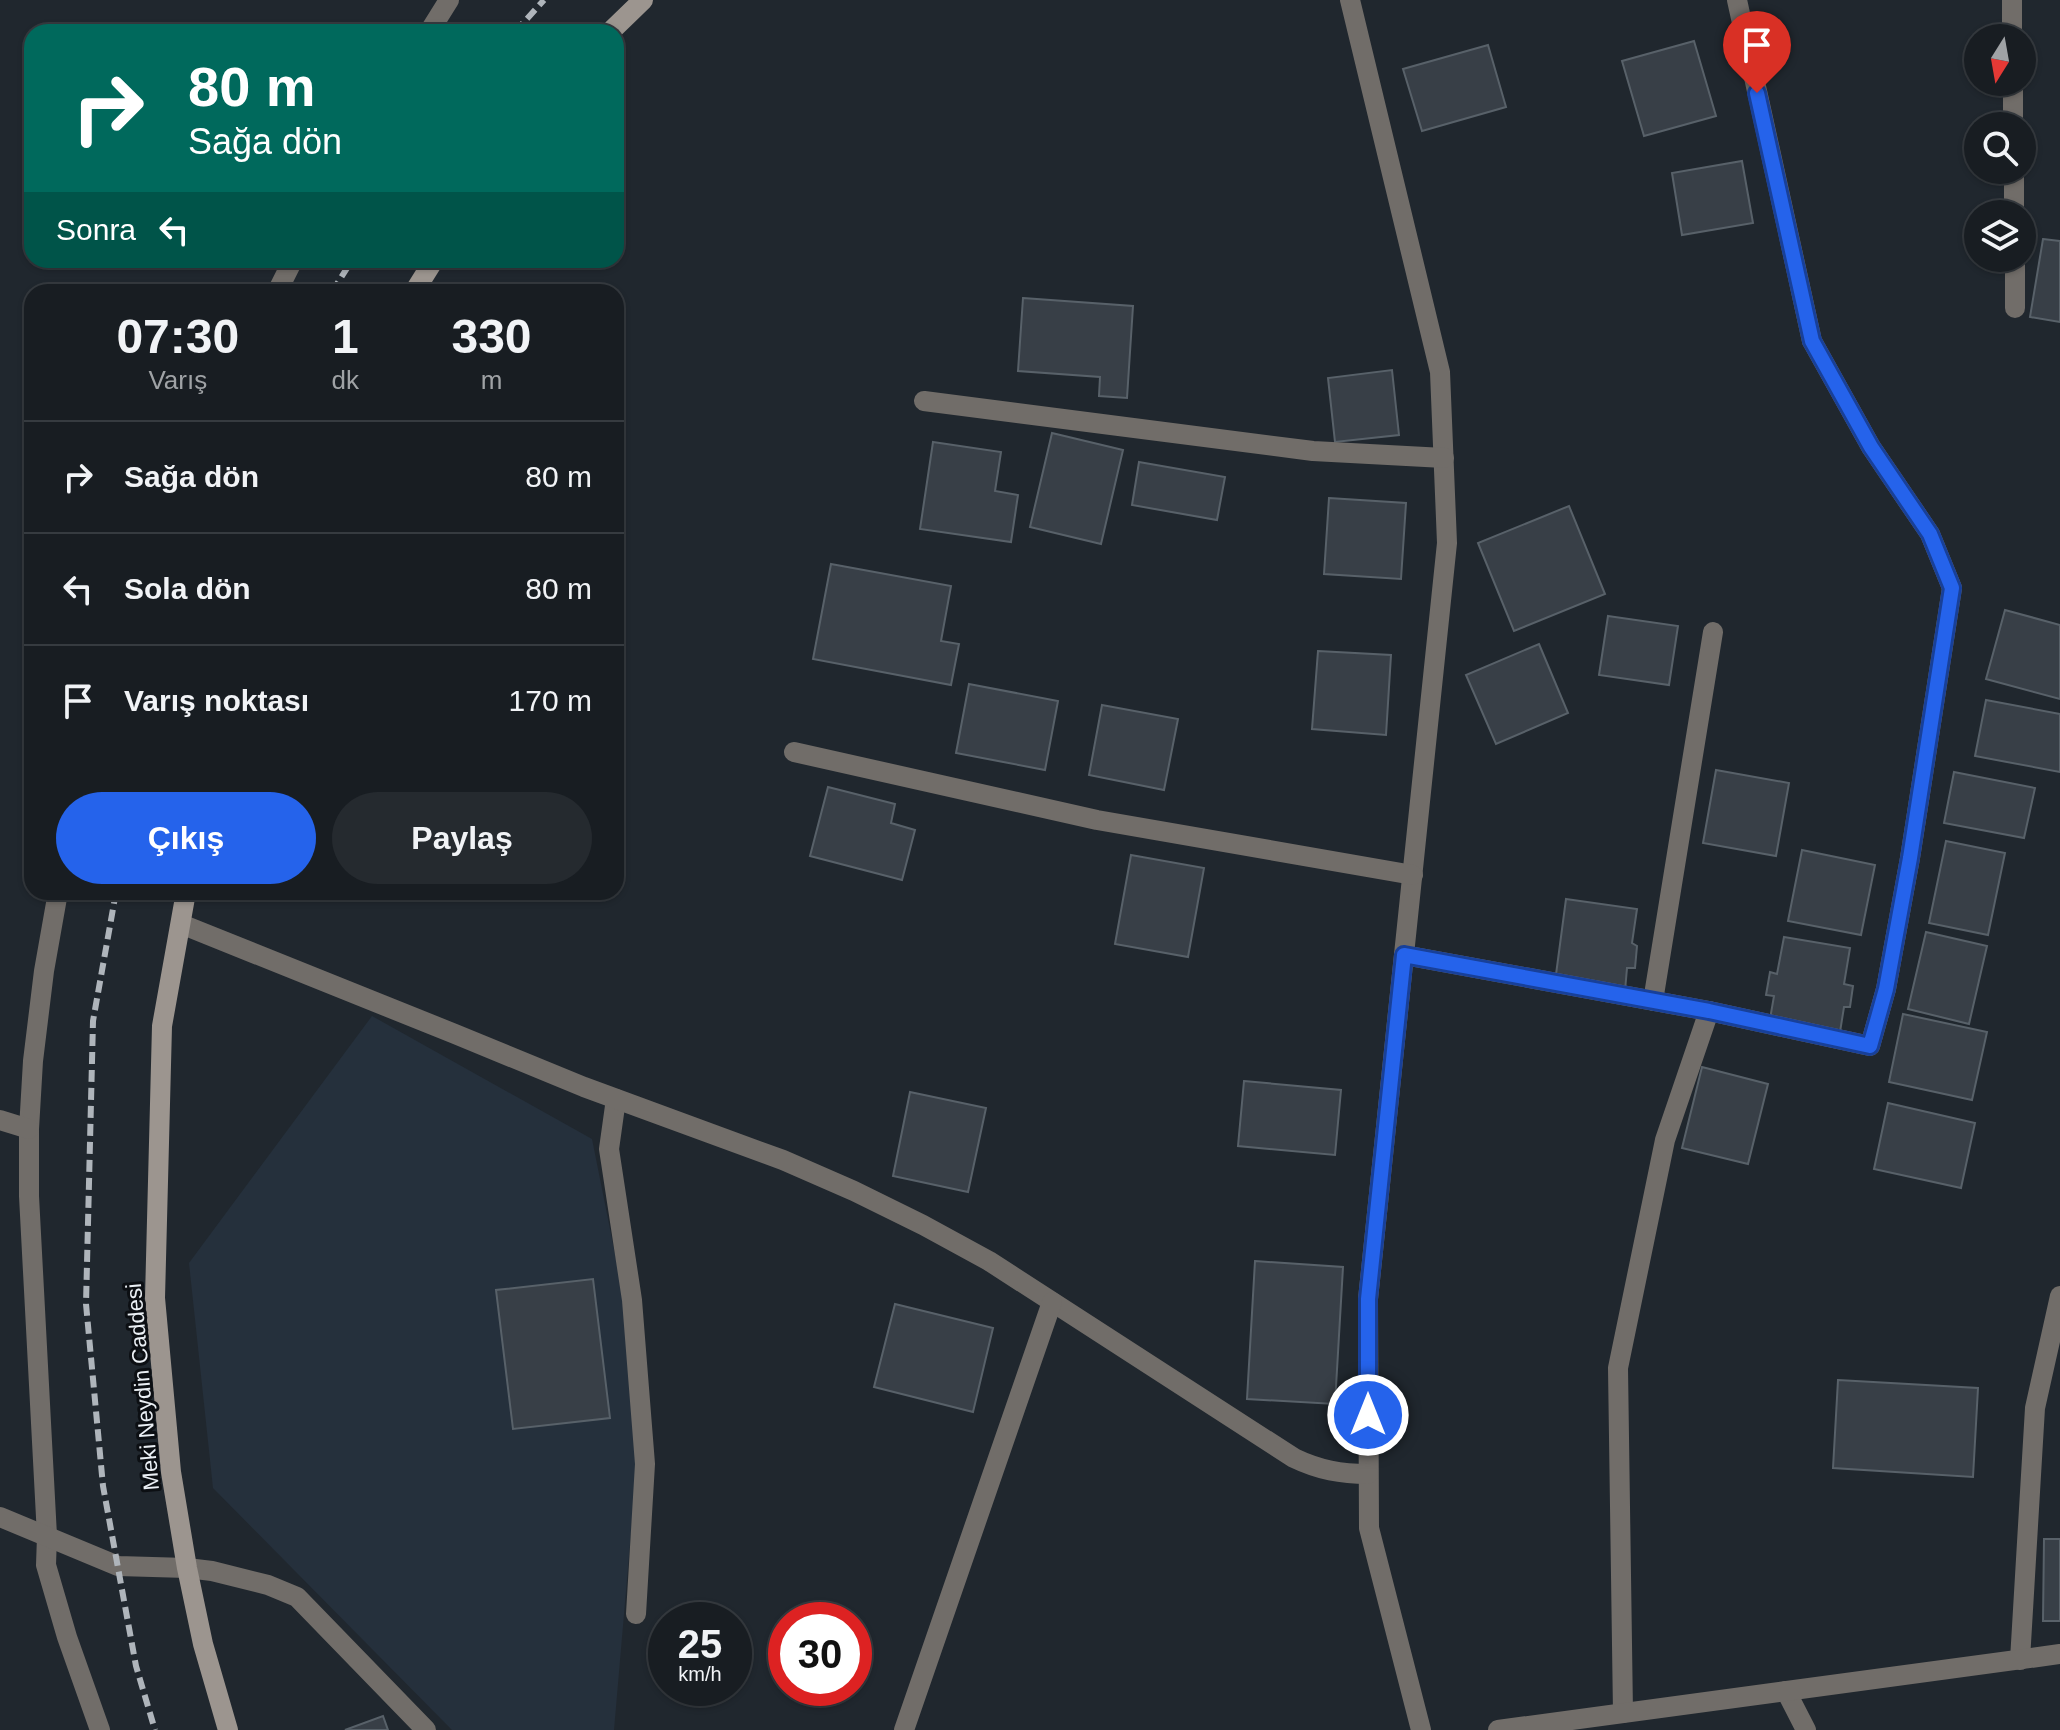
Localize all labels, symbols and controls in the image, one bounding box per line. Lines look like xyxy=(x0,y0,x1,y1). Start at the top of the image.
pin xyxy=(1723,11,1791,93)
icon: arrive xyxy=(1735,23,1779,67)
north arrow xyxy=(1964,24,2036,96)
map controls xyxy=(1964,24,2036,272)
text: 80 m xyxy=(188,55,316,118)
icon: right xyxy=(56,56,160,160)
button: search xyxy=(1964,112,2036,184)
text: Sağa dön xyxy=(188,121,342,162)
button: layers xyxy=(1964,200,2036,272)
icon: left xyxy=(152,208,196,252)
text: Sonra xyxy=(56,213,136,246)
text: 07:30 xyxy=(116,310,239,363)
text: 1 xyxy=(332,310,359,363)
text: 330 xyxy=(451,310,532,363)
text: Varış xyxy=(148,365,207,395)
text: dk xyxy=(332,365,359,395)
text: m xyxy=(481,365,502,395)
icon: right xyxy=(56,455,100,499)
text: Sağa dön xyxy=(124,460,259,493)
text: 80 m xyxy=(525,460,592,493)
icon: left xyxy=(56,567,100,611)
text: Sola dön xyxy=(124,572,251,605)
text: 80 m xyxy=(525,572,592,605)
icon: arrive xyxy=(56,679,100,723)
text: Varış noktası xyxy=(124,684,309,717)
text: 170 m xyxy=(509,684,592,717)
button: Çıkış xyxy=(56,792,316,884)
button: Paylaş xyxy=(332,792,592,884)
street label: Meki Neydin Caddesi xyxy=(121,1282,164,1492)
position arrow xyxy=(1326,1373,1410,1457)
speed limit sign: 30 xyxy=(768,1602,872,1706)
text: 25 xyxy=(678,1622,722,1666)
text: km/h xyxy=(678,1663,722,1685)

